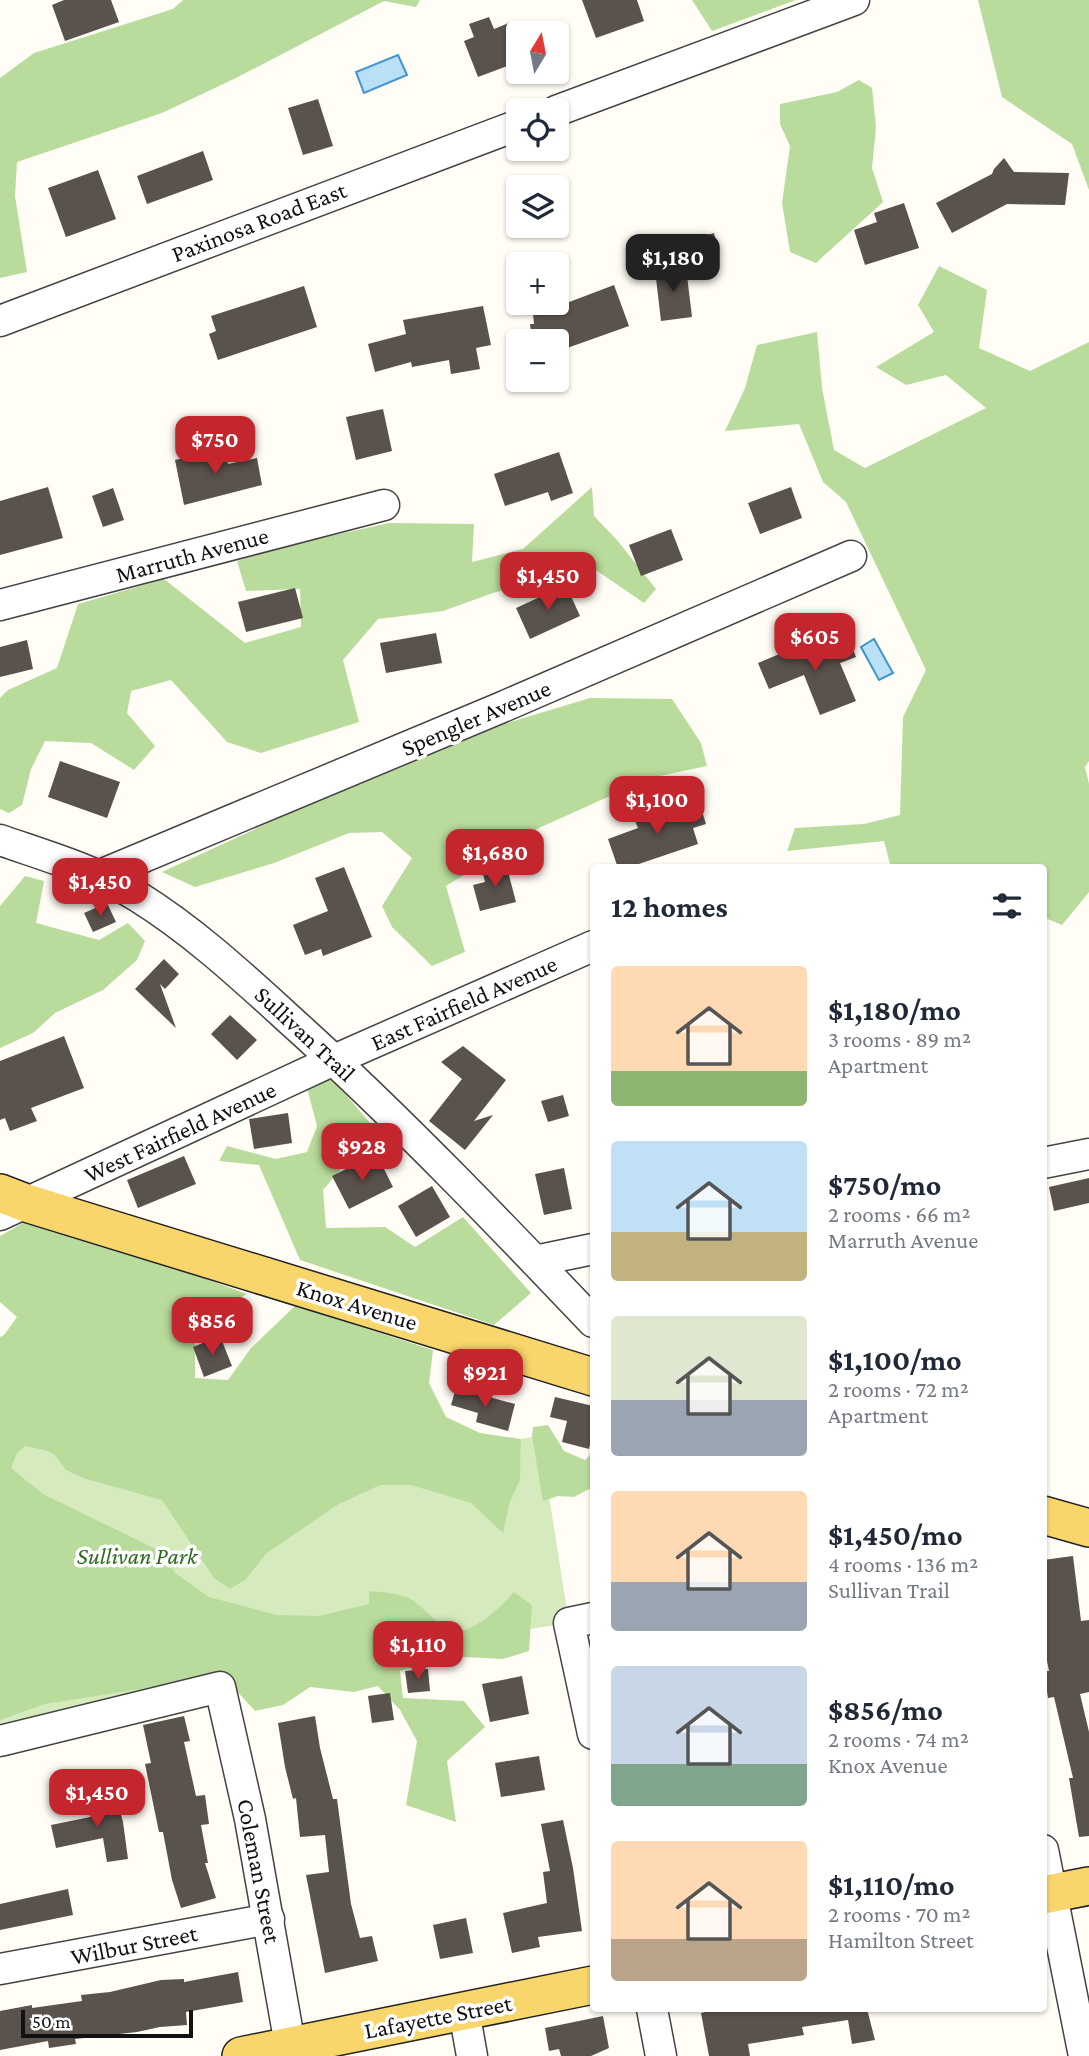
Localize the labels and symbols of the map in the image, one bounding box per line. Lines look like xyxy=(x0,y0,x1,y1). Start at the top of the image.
north arrow xyxy=(506,21,569,84)
street label: Paxinosa Road East xyxy=(168,175,351,267)
pin: $1,180 xyxy=(616,234,730,294)
pin: $750 xyxy=(174,416,256,476)
street label: Marruth Avenue xyxy=(113,521,271,588)
pin: $1,450 xyxy=(491,552,605,612)
pin: $605 xyxy=(774,614,856,673)
street label: Spengler Avenue xyxy=(397,674,554,761)
pin: $1,100 xyxy=(600,776,714,836)
pin: $1,680 xyxy=(438,830,552,889)
pin: $1,450 xyxy=(43,858,157,918)
street label: East Fairfield Avenue xyxy=(367,949,561,1056)
street label: Sullivan Trail xyxy=(250,980,361,1087)
street label: West Fairfield Avenue xyxy=(80,1075,280,1188)
pin: $928 xyxy=(321,1124,403,1183)
street label: Knox Avenue xyxy=(294,1273,421,1336)
pin: $856 xyxy=(171,1298,253,1357)
pin: $921 xyxy=(444,1350,526,1409)
park label: Sullivan Park xyxy=(77,1542,199,1569)
pin: $1,110 xyxy=(361,1622,475,1681)
pin: $1,450 xyxy=(40,1770,154,1829)
street label: Coleman Street xyxy=(232,1796,287,1947)
street label: Wilbur Street xyxy=(68,1919,201,1970)
street label: Lafayette Street xyxy=(362,1989,515,2044)
scale bar xyxy=(21,2007,192,2039)

